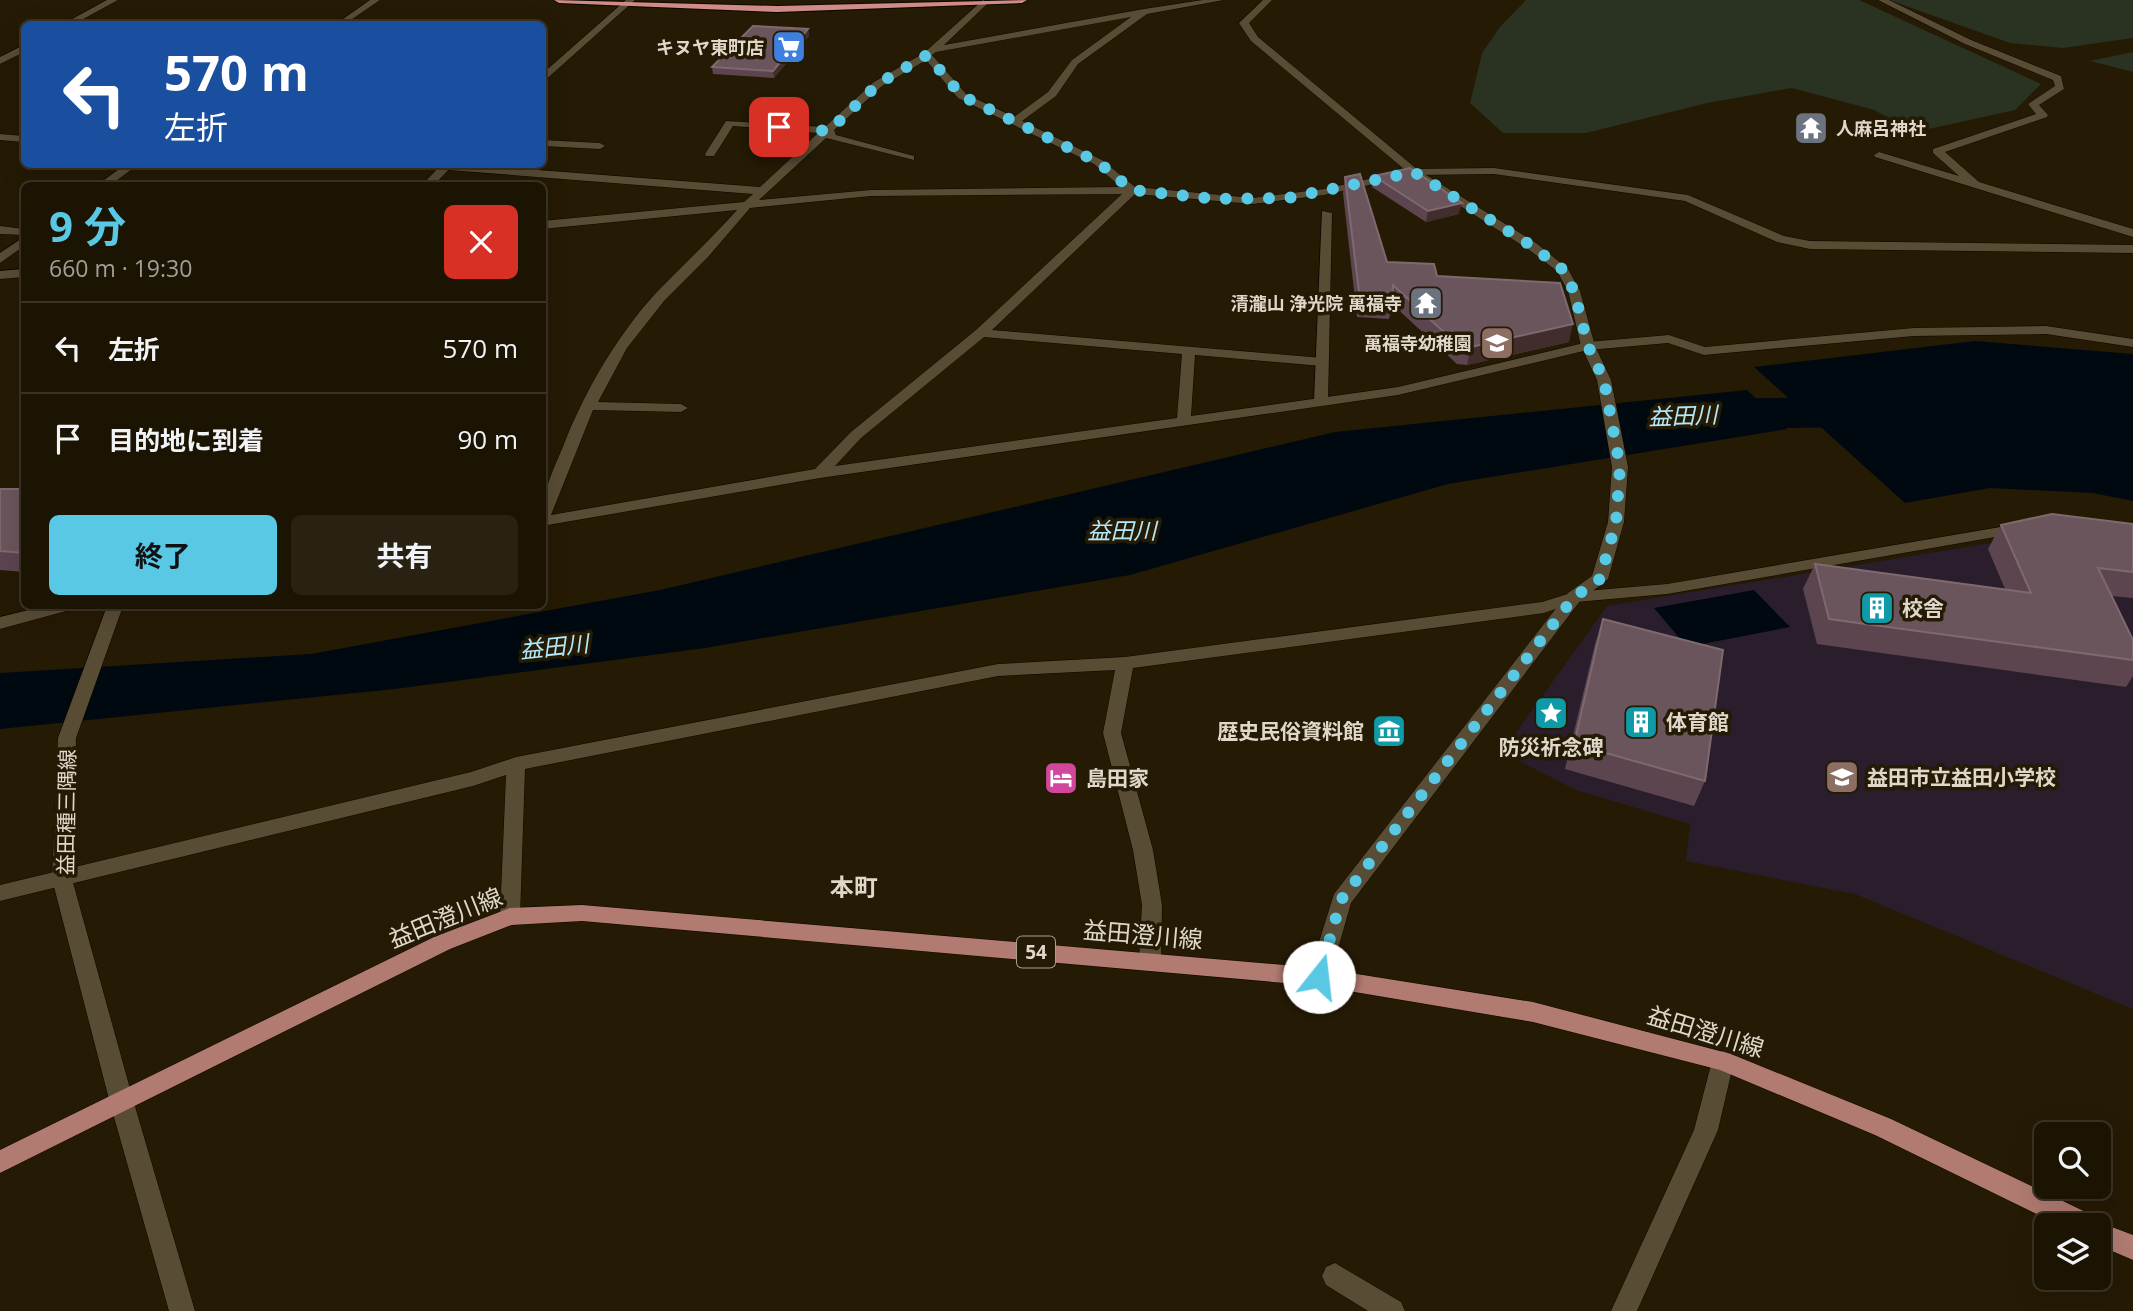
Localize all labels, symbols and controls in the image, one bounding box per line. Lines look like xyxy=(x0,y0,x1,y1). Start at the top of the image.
supermarket icon: キヌヤ東町店 xyxy=(770,28,808,66)
place label: キヌヤ東町店 xyxy=(656,35,764,59)
text: 570 m xyxy=(164,39,309,105)
icon: left xyxy=(49,49,140,140)
pin xyxy=(749,97,809,157)
text: 左折 xyxy=(164,105,228,148)
icon: arrive xyxy=(760,108,798,146)
temple icon: 人麻呂神社 xyxy=(1792,109,1830,147)
place label: 人麻呂神社 xyxy=(1836,116,1926,140)
text: 9 分 xyxy=(49,197,126,254)
button: close xyxy=(444,205,518,279)
text: 660 m · 19:30 xyxy=(49,252,192,284)
temple icon: 清瀧山 浄光院 萬福寺 xyxy=(1407,284,1445,322)
place label: 清瀧山 浄光院 萬福寺 xyxy=(1231,291,1402,315)
school or university icon: 萬福寺幼稚園 xyxy=(1478,324,1516,362)
icon: left xyxy=(49,329,87,367)
text: 570 m xyxy=(443,330,518,366)
text: 左折 xyxy=(108,331,160,367)
place label: 萬福寺幼稚園 xyxy=(1364,331,1472,355)
water label: 益田川 xyxy=(1648,398,1721,432)
icon: arrive xyxy=(49,420,87,458)
text: 90 m xyxy=(457,421,518,457)
text: 目的地に到着 xyxy=(108,422,264,458)
water label: 益田川 xyxy=(1088,514,1160,546)
button: 終了 xyxy=(49,515,277,595)
button: 共有 xyxy=(291,515,518,595)
building icon: 校舎 xyxy=(1858,589,1896,627)
place label: 校舎 xyxy=(1902,594,1944,622)
water label: 益田川 xyxy=(518,626,593,666)
place icon: 防災祈念碑 xyxy=(1532,694,1570,732)
building icon: 体育館 xyxy=(1622,703,1660,741)
place label: 体育館 xyxy=(1666,708,1729,736)
museum icon: 歴史民俗資料館 xyxy=(1370,712,1408,750)
place label: 歴史民俗資料館 xyxy=(1217,717,1364,745)
place label: 防災祈念碑 xyxy=(1499,733,1604,761)
street label: 益田種三隅線 xyxy=(51,749,81,875)
school or university icon: 益田市立益田小学校 xyxy=(1823,758,1861,796)
hotel icon: 島田家 xyxy=(1042,759,1080,797)
place label: 益田市立益田小学校 xyxy=(1867,763,2056,791)
place label: 島田家 xyxy=(1086,764,1149,792)
district label: 本町 xyxy=(830,870,878,903)
street label: 益田澄川線 xyxy=(383,879,507,955)
street label: 益田澄川線 xyxy=(1082,912,1204,956)
road number: 54 xyxy=(1017,936,1055,968)
position arrow xyxy=(1282,940,1356,1014)
street label: 益田澄川線 xyxy=(1644,998,1768,1064)
map controls xyxy=(2034,1122,2111,1290)
button: search xyxy=(2034,1122,2111,1199)
button: layers xyxy=(2034,1213,2111,1290)

